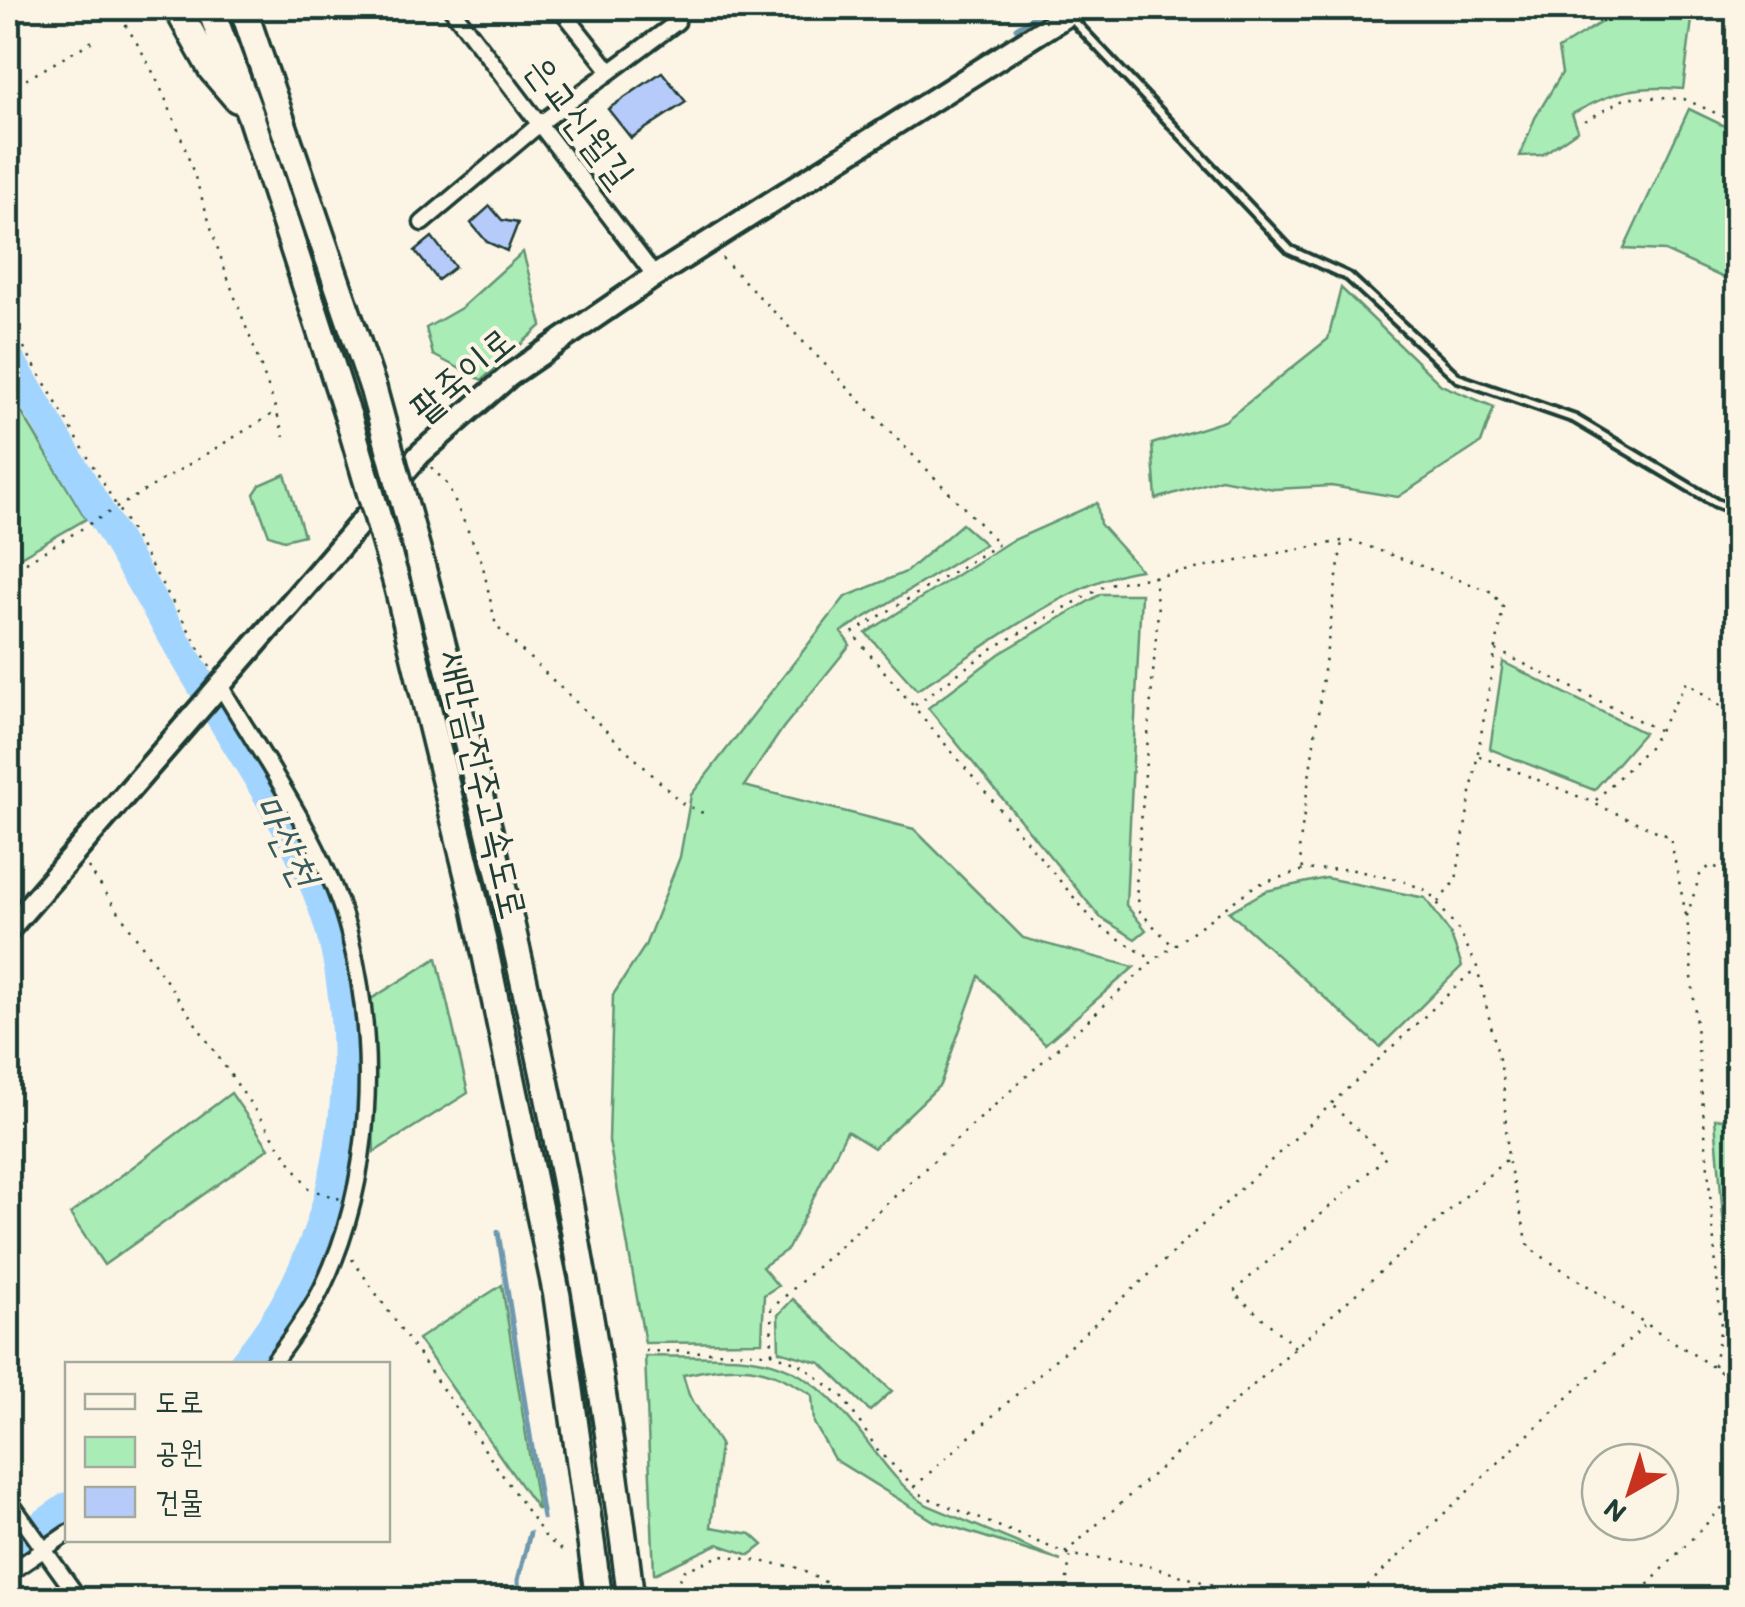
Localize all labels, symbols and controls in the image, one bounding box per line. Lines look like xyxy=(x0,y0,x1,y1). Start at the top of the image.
street label: 은교신월길 xyxy=(516,46,644,196)
street label: 팥죽이로 xyxy=(400,317,524,431)
street label: 새만금전주고속도로 xyxy=(431,645,537,923)
water label: 마산천 xyxy=(244,786,332,897)
legend xyxy=(65,1362,390,1542)
text: 도로 xyxy=(155,1383,203,1420)
text: 공원 xyxy=(155,1433,203,1470)
north arrow xyxy=(1580,1442,1680,1542)
text: 건물 xyxy=(155,1483,203,1520)
text: N xyxy=(1596,1492,1632,1531)

